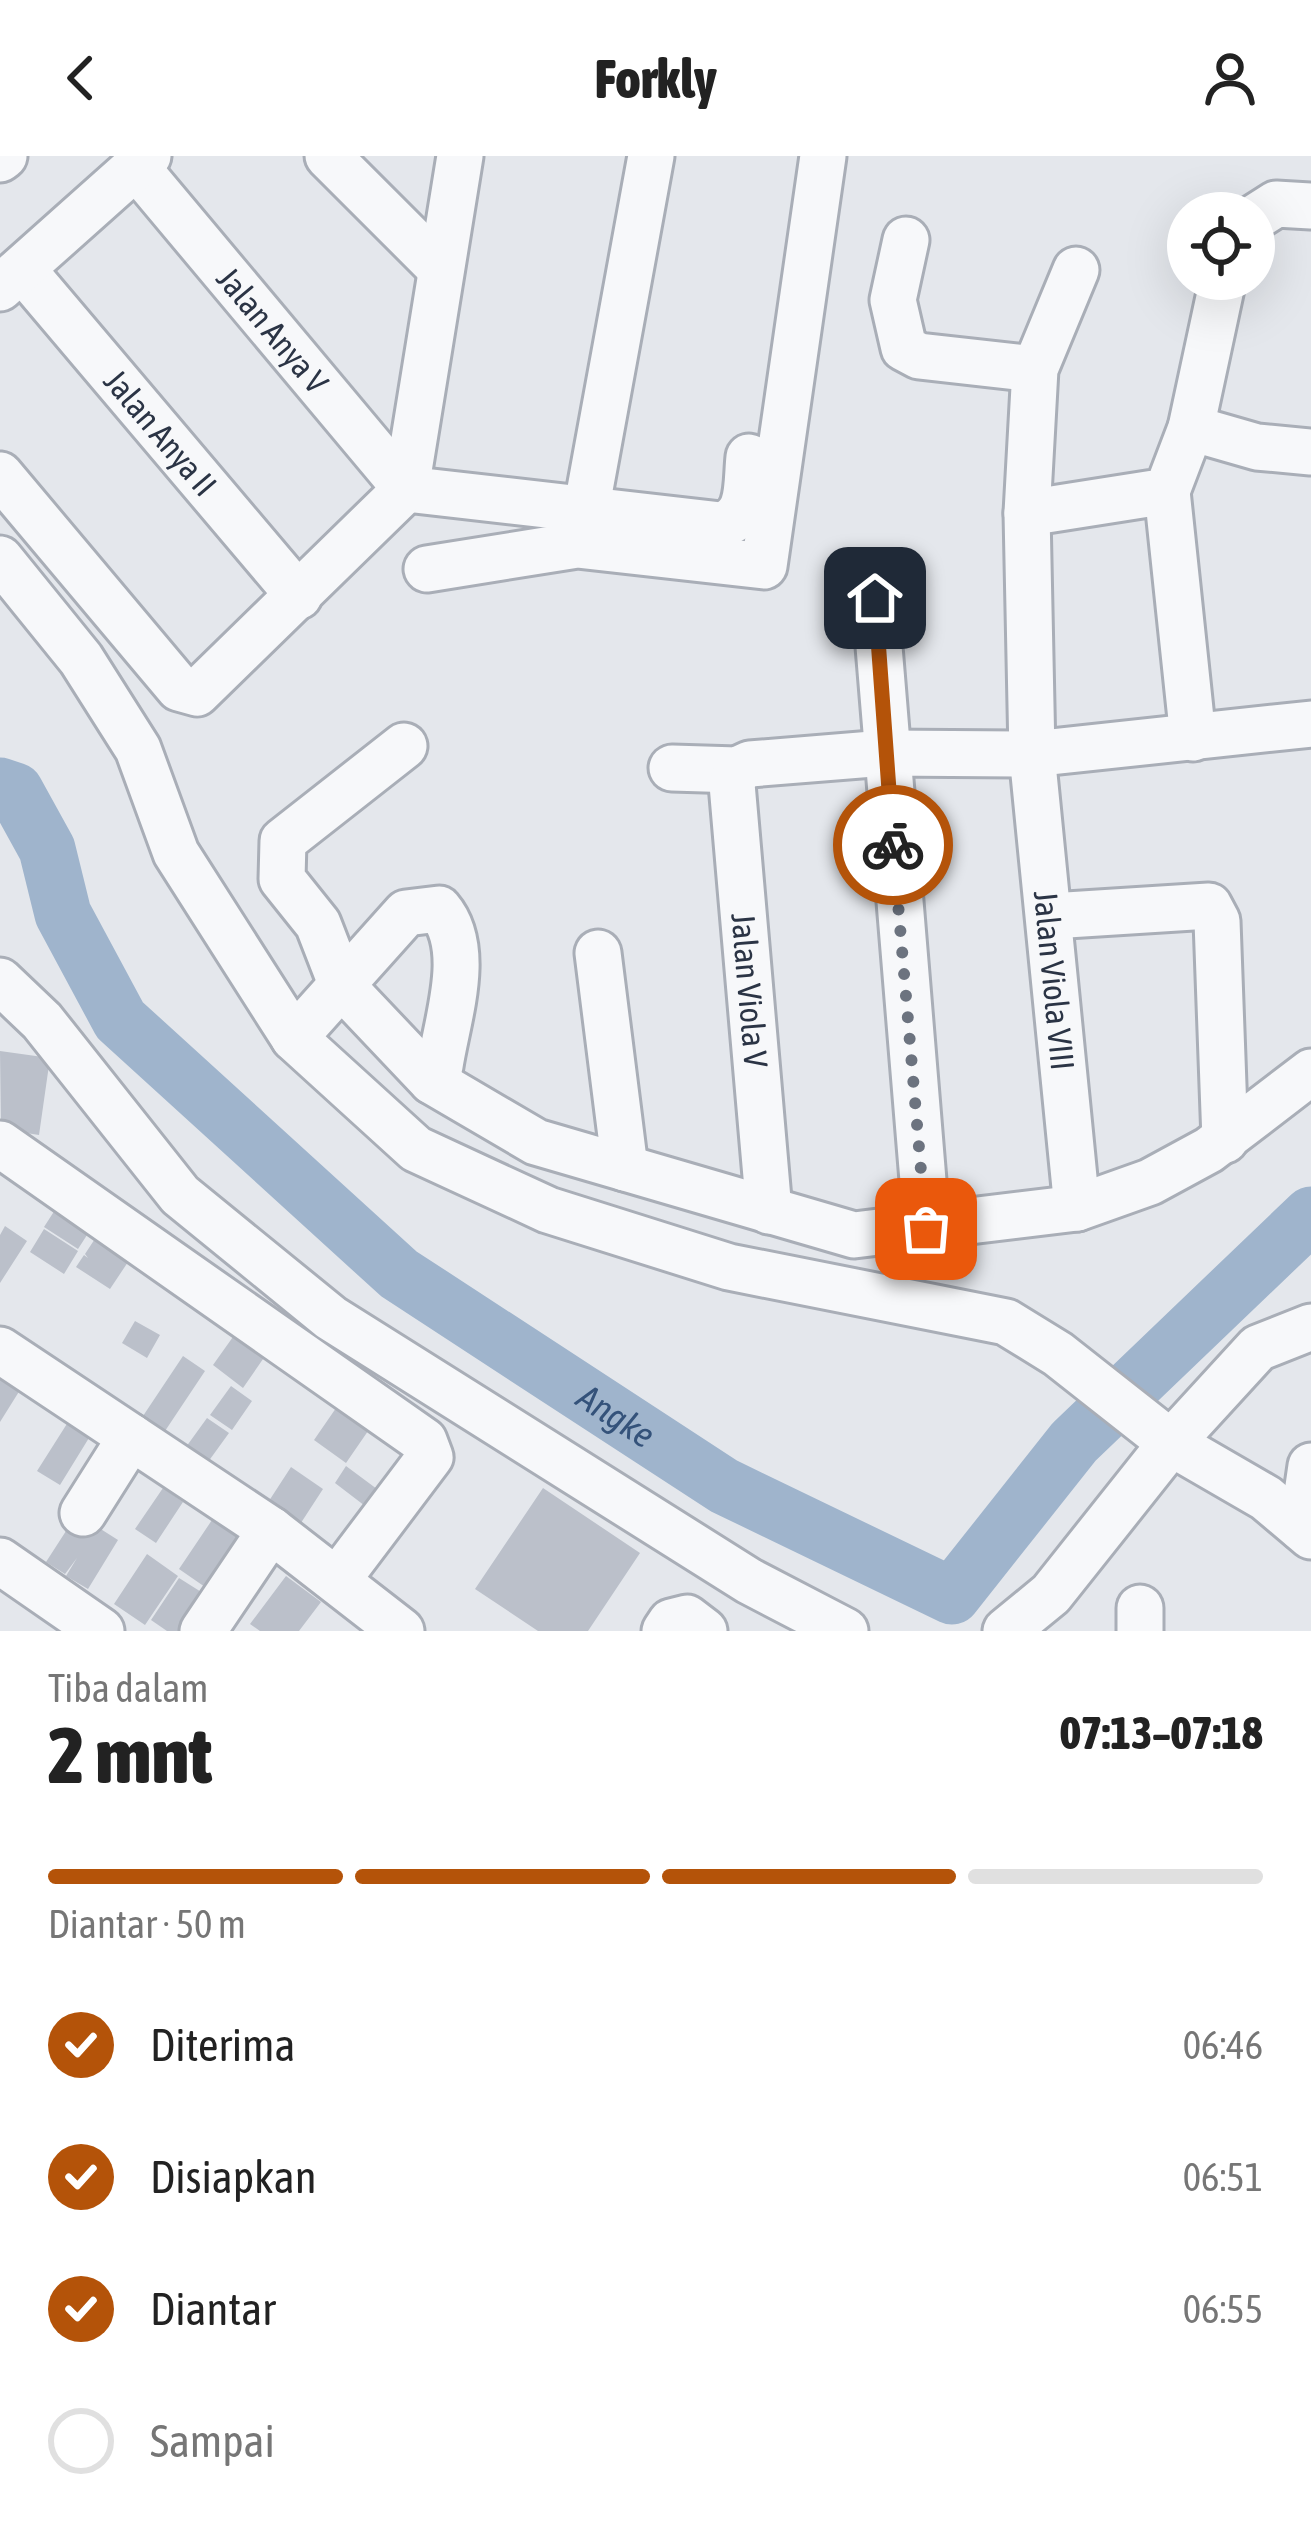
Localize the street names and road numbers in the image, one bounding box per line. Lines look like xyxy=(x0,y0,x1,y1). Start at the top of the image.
street label: Jalan Anya V xyxy=(209,259,337,401)
street label: Jalan Anya II xyxy=(97,362,224,503)
street label: Jalan Viola VIII xyxy=(1027,889,1082,1072)
street label: Jalan Viola V xyxy=(724,912,776,1070)

